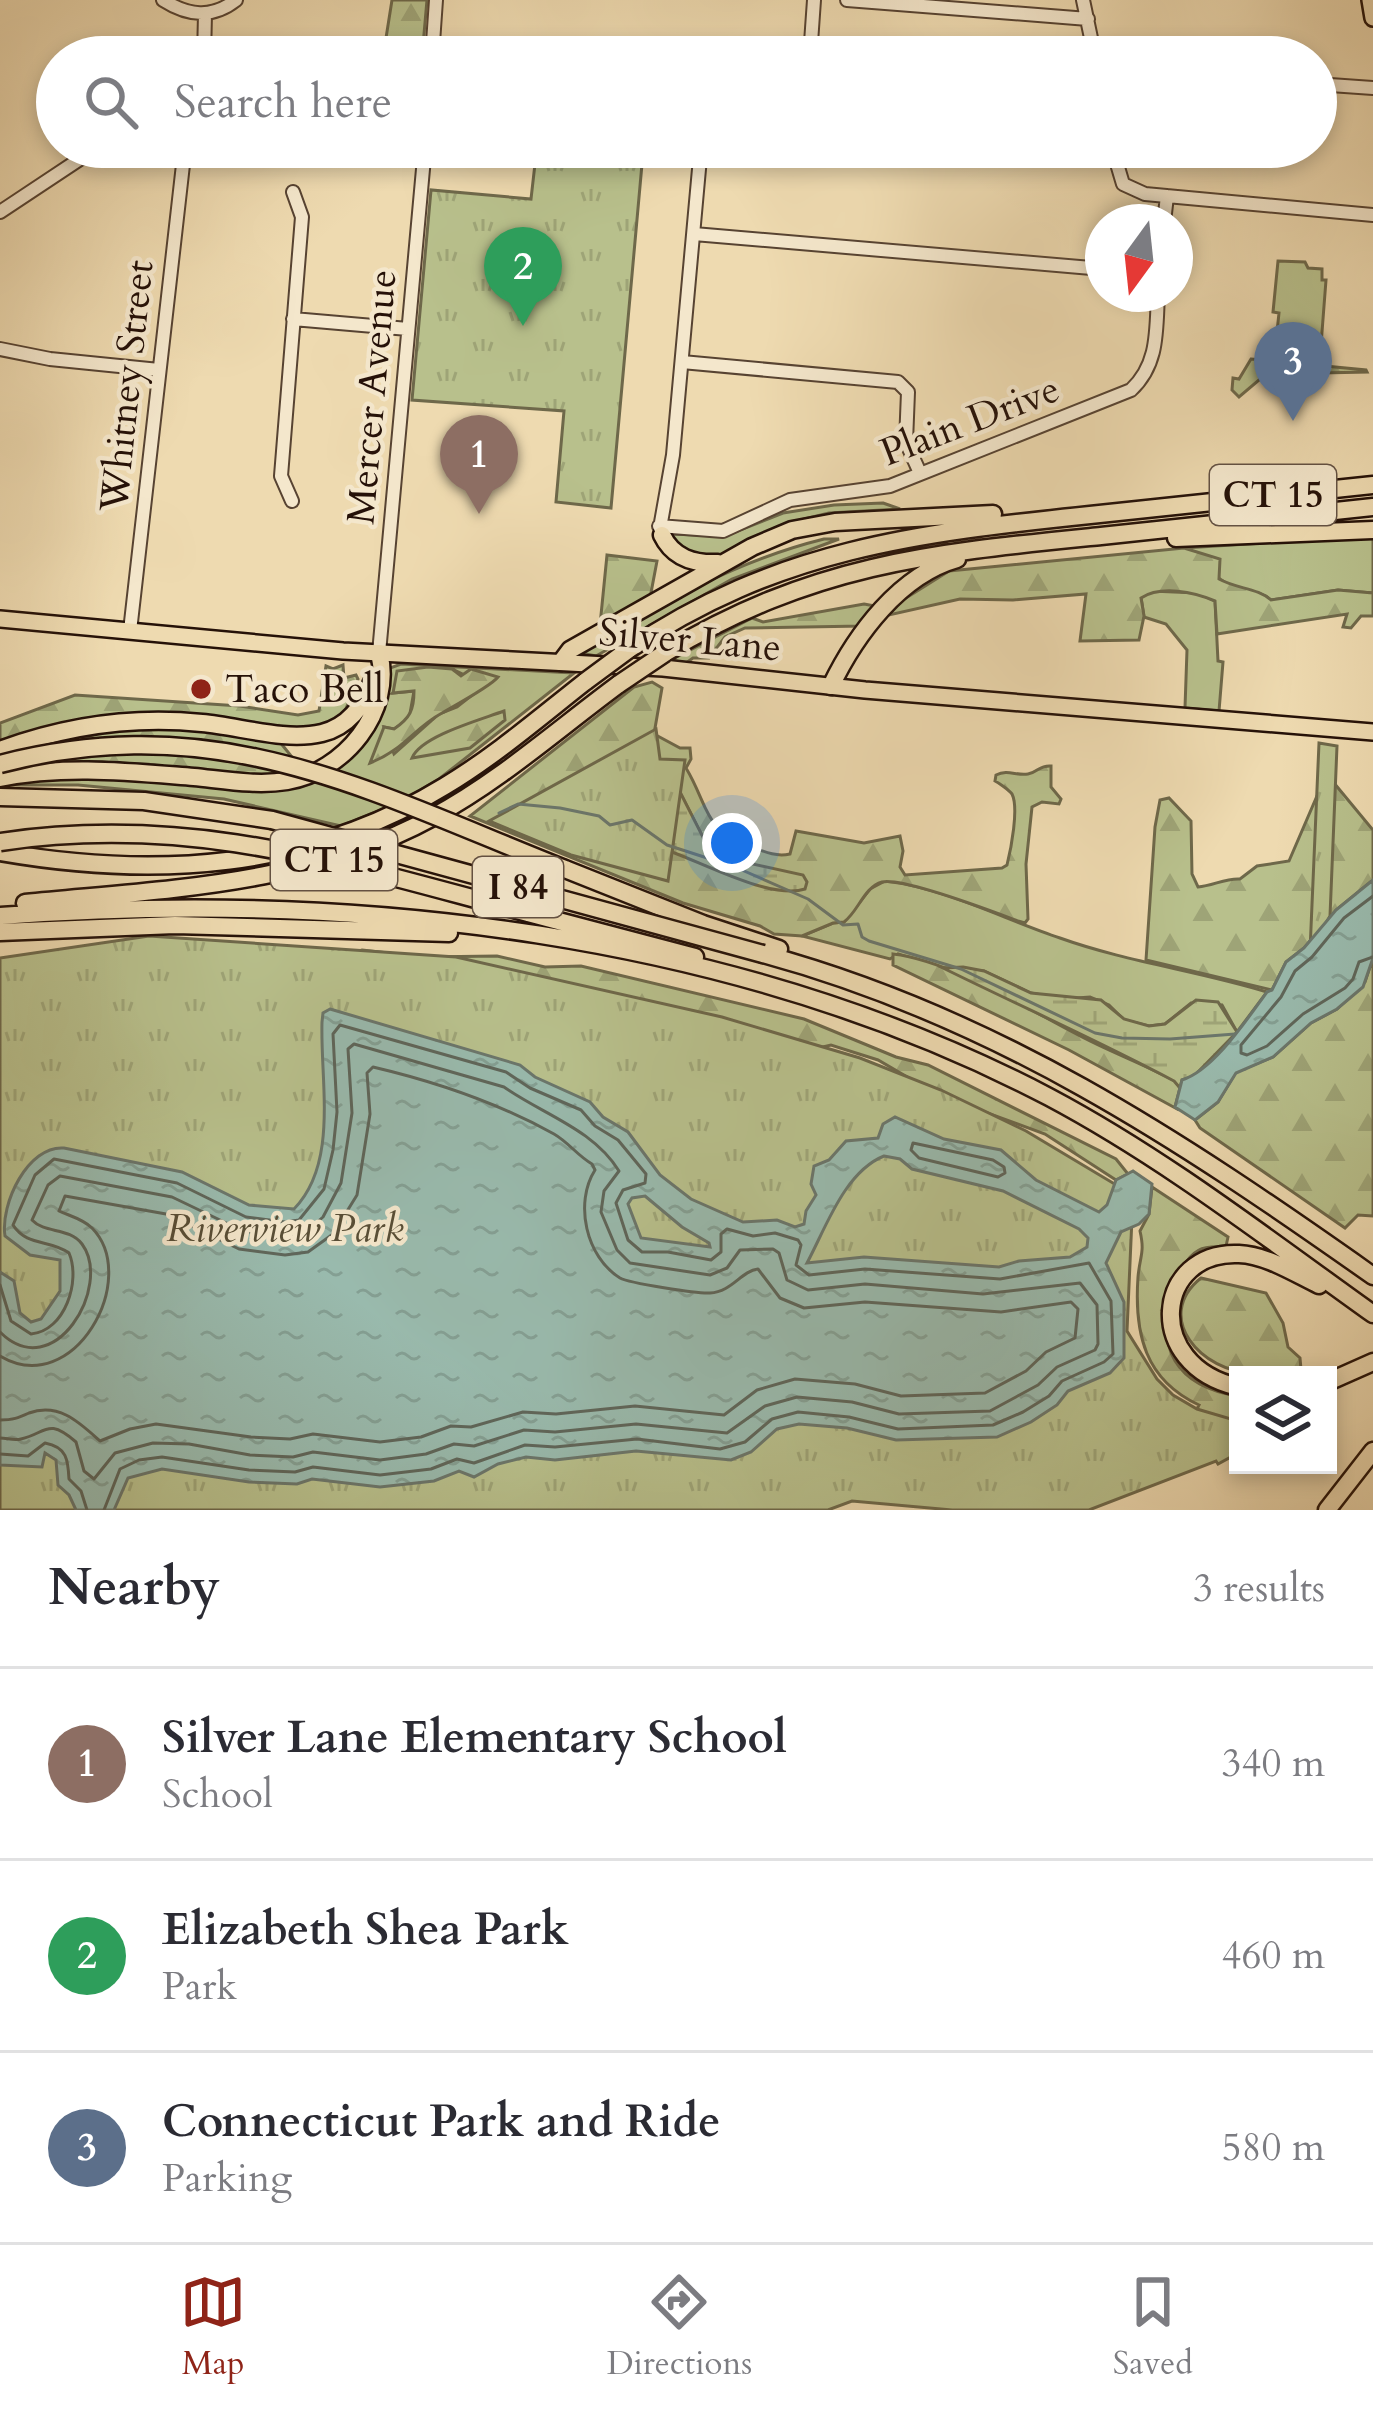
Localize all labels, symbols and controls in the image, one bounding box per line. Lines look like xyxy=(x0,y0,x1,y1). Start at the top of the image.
search box xyxy=(36,36,1337,168)
icon: search xyxy=(78,69,144,135)
text: Search here xyxy=(174,72,392,133)
north arrow xyxy=(1085,204,1193,312)
pin: 2 xyxy=(484,227,562,326)
street label: Whitney Street xyxy=(87,258,167,515)
street label: Mercer Avenue xyxy=(334,268,410,526)
pin: 3 xyxy=(1254,322,1332,421)
street label: Plain Drive xyxy=(873,363,1067,479)
pin: 1 xyxy=(440,415,518,514)
road number: CT 15 xyxy=(1210,465,1336,525)
street label: Silver Lane xyxy=(597,606,783,674)
place label: Taco Bell xyxy=(225,663,384,716)
marker: Taco Bell xyxy=(188,676,214,702)
your location xyxy=(702,813,762,873)
road number: CT 15 xyxy=(271,830,397,890)
road number: I 84 xyxy=(473,857,563,917)
park label: Riverview Park xyxy=(166,1202,404,1255)
map controls xyxy=(1229,1366,1337,1474)
button: layers xyxy=(1229,1366,1337,1474)
text: Nearby xyxy=(48,1553,220,1623)
text: 3 results xyxy=(1193,1562,1325,1615)
text: Silver Lane Elementary School xyxy=(162,1707,787,1768)
text: 1 xyxy=(77,1737,97,1790)
text: 340 m xyxy=(1222,1737,1325,1790)
text: School xyxy=(162,1768,273,1821)
text: Elizabeth Shea Park xyxy=(162,1899,569,1960)
text: 2 xyxy=(77,1929,97,1982)
text: 460 m xyxy=(1222,1929,1325,1982)
text: Park xyxy=(162,1960,237,2013)
text: Connecticut Park and Ride xyxy=(162,2091,721,2152)
text: 3 xyxy=(77,2121,97,2174)
text: 580 m xyxy=(1222,2121,1325,2174)
text: Parking xyxy=(162,2152,292,2205)
tab: Map xyxy=(180,2269,246,2386)
tab: Directions xyxy=(607,2269,752,2386)
tab: Saved xyxy=(1113,2269,1193,2386)

